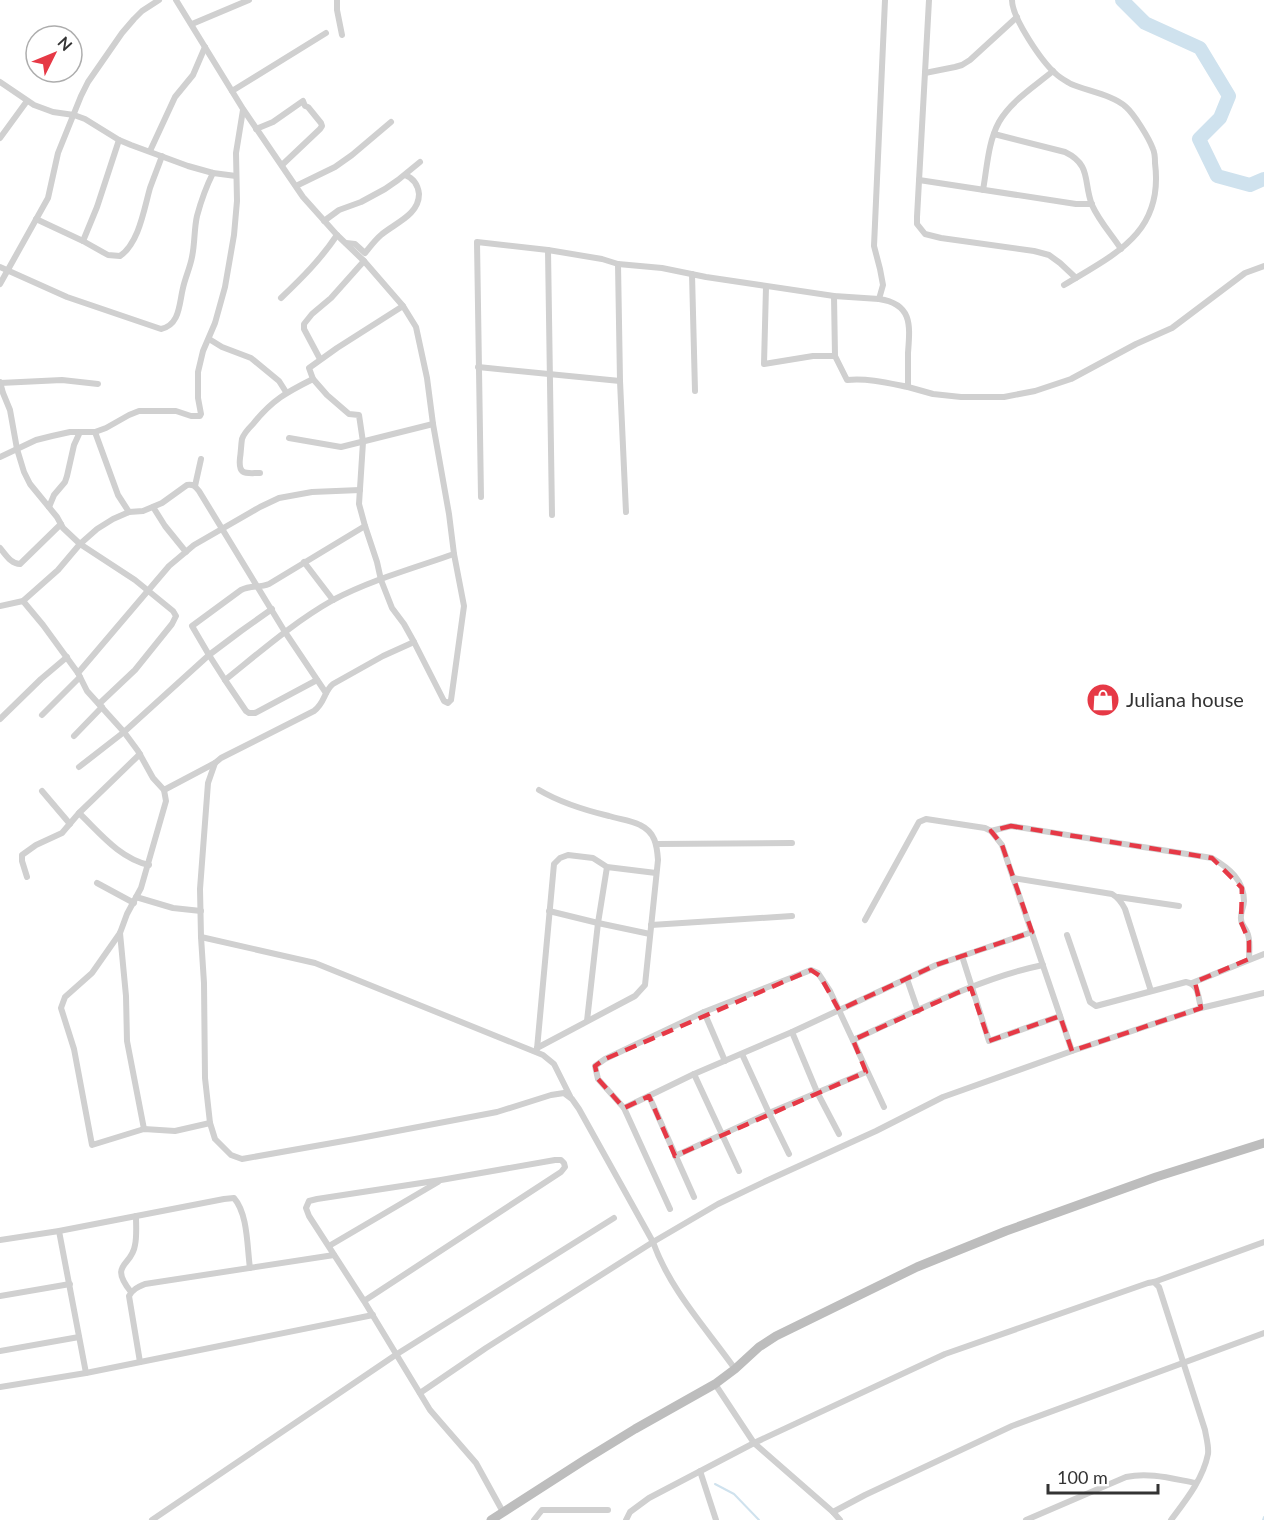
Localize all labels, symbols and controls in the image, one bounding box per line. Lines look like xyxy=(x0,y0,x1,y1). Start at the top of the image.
north arrow xyxy=(24,24,84,84)
text: N xyxy=(54,32,76,54)
shop icon: Juliana house xyxy=(1085,682,1121,718)
place label: Juliana house xyxy=(1126,687,1244,711)
scale bar xyxy=(1048,1457,1158,1495)
text: 100 m xyxy=(1057,1466,1108,1488)

